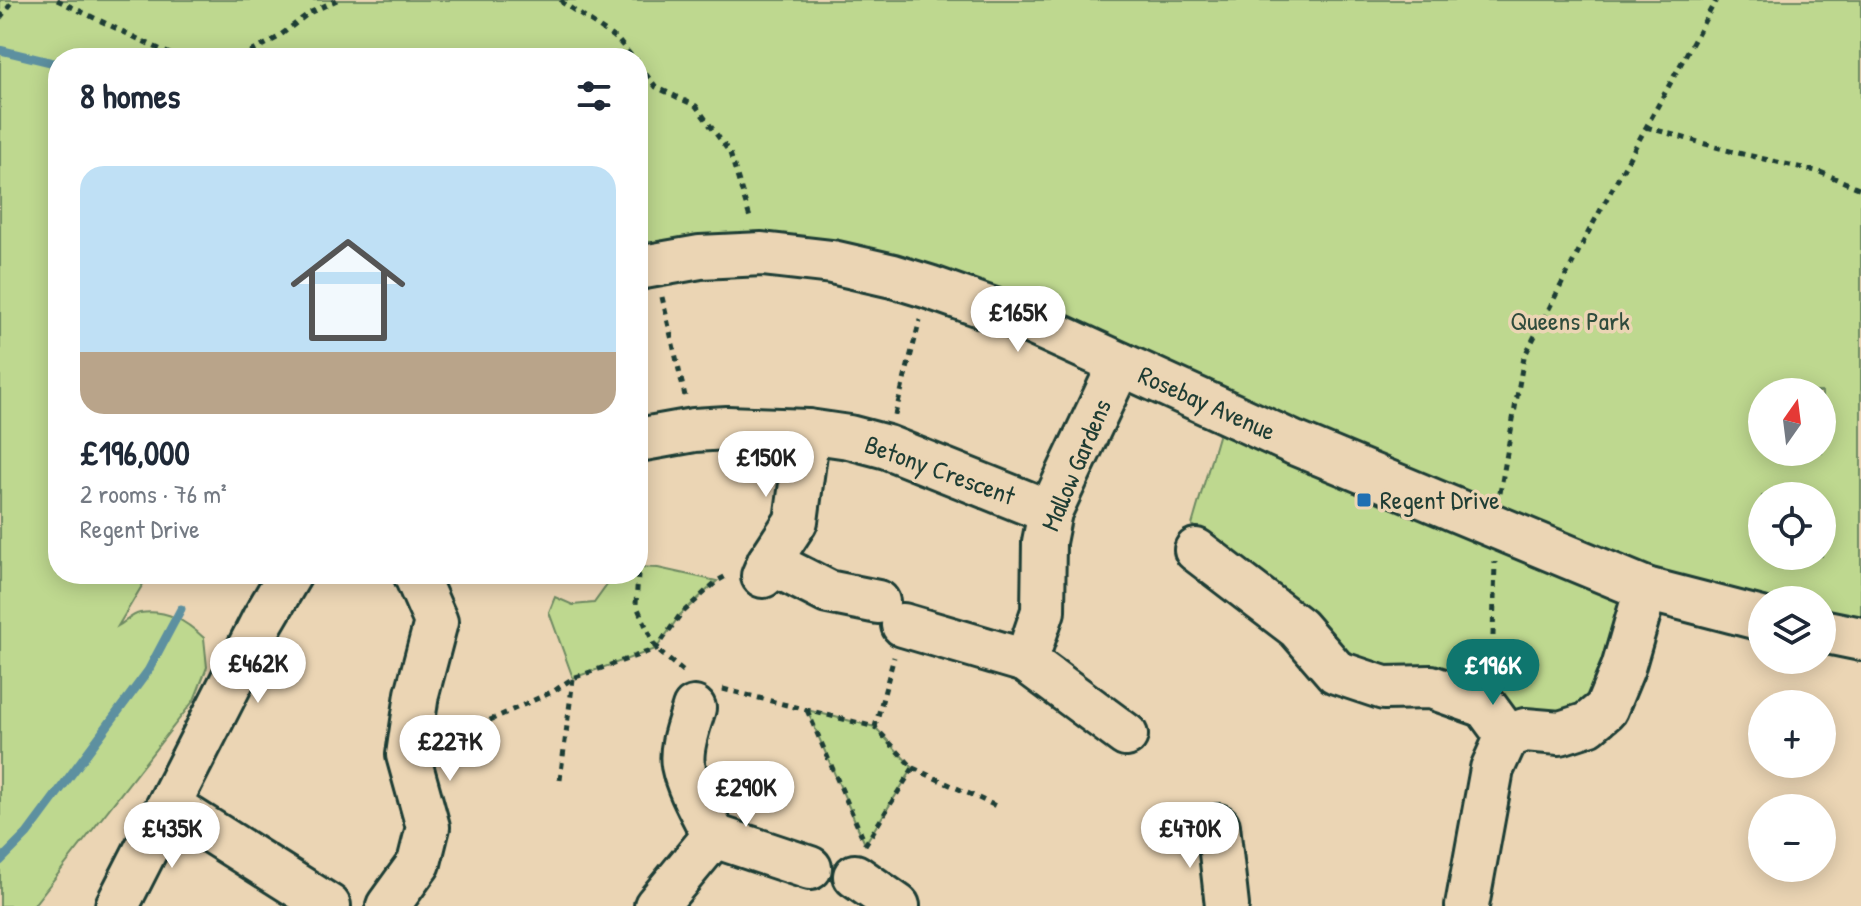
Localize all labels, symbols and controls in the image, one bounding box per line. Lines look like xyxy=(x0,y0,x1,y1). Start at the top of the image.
text: 8 homes xyxy=(80,73,180,119)
icon: filters xyxy=(572,74,616,118)
icon: home xyxy=(276,218,420,362)
pin: £165K xyxy=(962,286,1074,354)
text: £165K xyxy=(989,294,1047,329)
park label: Queens Park xyxy=(1510,303,1630,338)
street label: Rosebay Avenue xyxy=(1133,357,1281,448)
north arrow xyxy=(1748,378,1836,466)
map controls xyxy=(1748,378,1836,882)
street label: Mallow Gardens xyxy=(1032,393,1119,536)
street label: Betony Crescent xyxy=(860,426,1021,513)
text: £196,000 xyxy=(80,430,190,476)
pin: £150K xyxy=(710,431,822,499)
text: £150K xyxy=(736,439,796,474)
text: 2 rooms · 76 m² xyxy=(80,476,227,511)
place label: Regent Drive xyxy=(1380,482,1500,517)
button: locate xyxy=(1748,482,1836,570)
marker: Regent Drive xyxy=(1355,491,1373,509)
text: Regent Drive xyxy=(80,511,200,546)
button: layers xyxy=(1748,586,1836,674)
pin: £462K xyxy=(202,637,314,705)
pin: £196K xyxy=(1437,639,1549,707)
text: £462K xyxy=(228,645,288,680)
text: £196K xyxy=(1464,647,1522,682)
button: + xyxy=(1748,690,1836,778)
pin: £227K xyxy=(394,715,506,783)
text: £227K xyxy=(417,723,483,758)
pin: £290K xyxy=(690,761,802,829)
text: £290K xyxy=(715,769,777,804)
button: − xyxy=(1748,794,1836,882)
pin: £435K xyxy=(116,802,228,870)
pin: £470K xyxy=(1134,802,1246,870)
text: £435K xyxy=(142,810,202,845)
text: £470K xyxy=(1159,810,1221,845)

